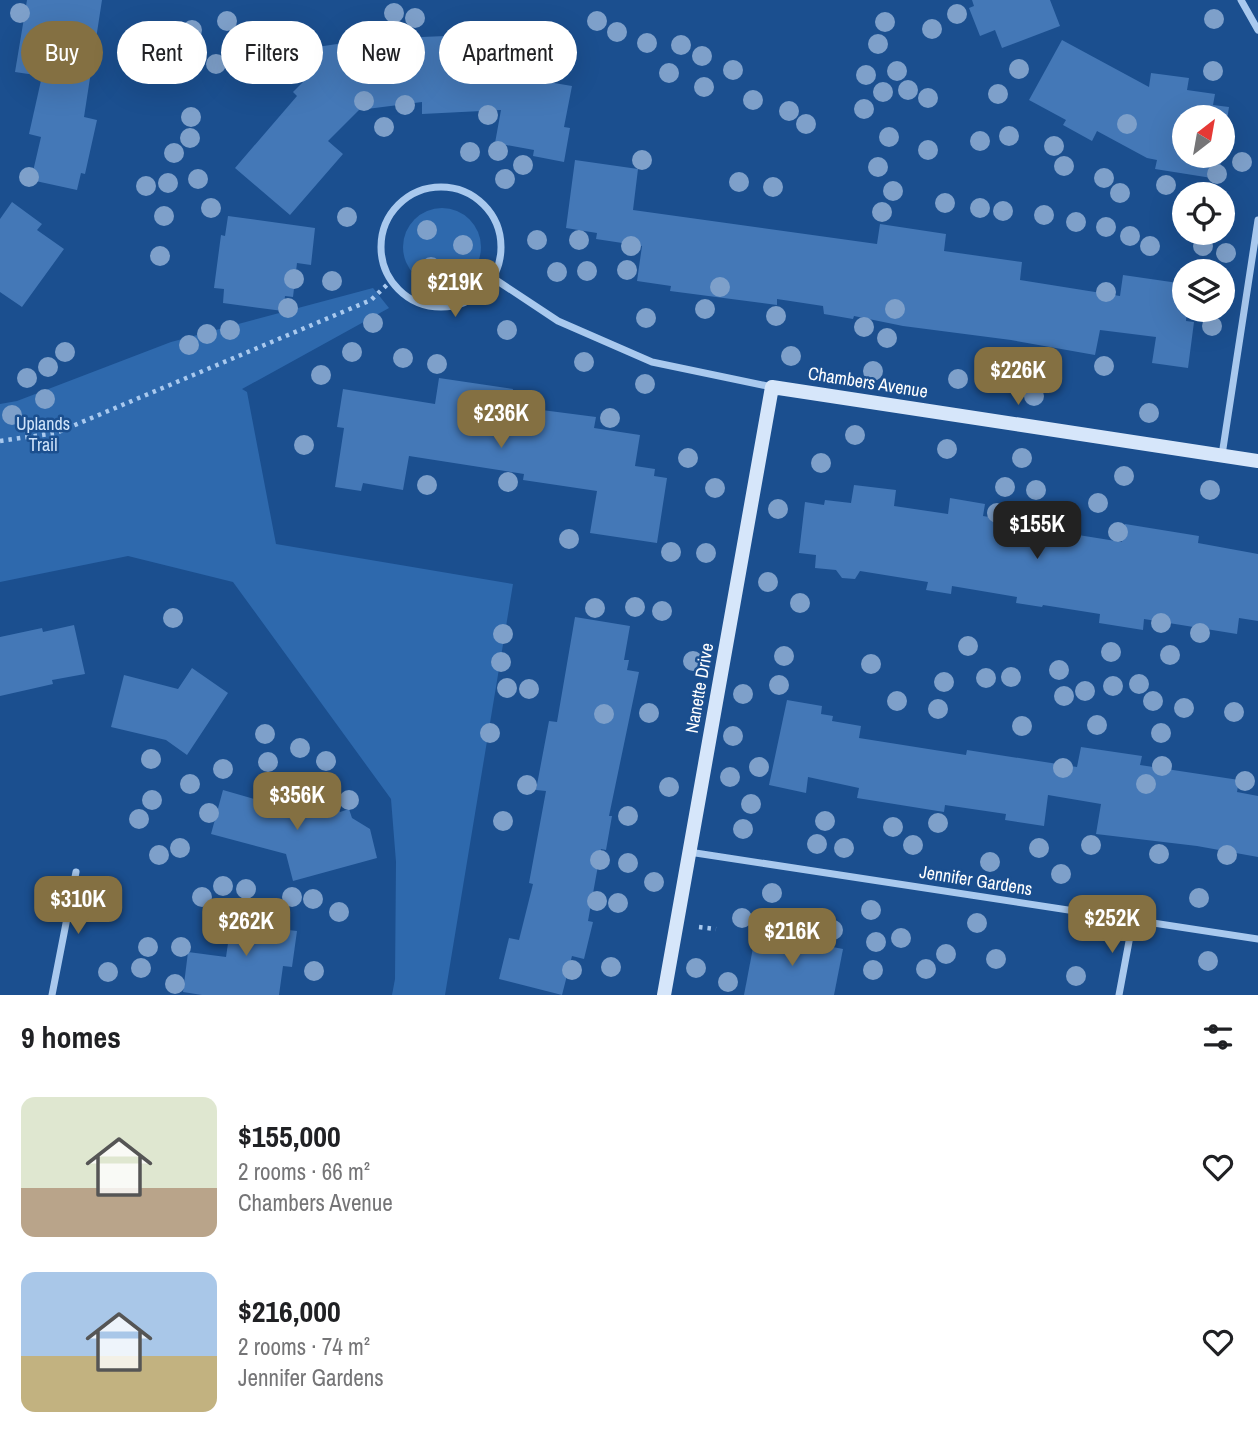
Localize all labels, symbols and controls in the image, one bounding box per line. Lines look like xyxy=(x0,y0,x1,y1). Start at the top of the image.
chip: Buy xyxy=(21,21,103,84)
chip: Rent xyxy=(117,21,207,84)
chip: Filters xyxy=(221,21,323,84)
chip: New xyxy=(337,21,425,84)
chip: Apartment xyxy=(439,21,577,84)
north arrow xyxy=(1172,105,1236,168)
map controls xyxy=(1172,105,1235,322)
button: locate xyxy=(1172,182,1235,245)
button: layers xyxy=(1172,259,1235,322)
pin: $219K xyxy=(406,260,504,319)
text: $219K xyxy=(427,266,483,297)
pin: $226K xyxy=(969,348,1067,407)
text: $226K xyxy=(990,354,1046,385)
street label: Chambers Avenue xyxy=(806,360,930,404)
pin: $236K xyxy=(452,391,550,450)
text: $236K xyxy=(473,397,529,428)
park label: Uplands Trail xyxy=(16,411,70,457)
pin: $155K xyxy=(988,502,1086,561)
text: $155K xyxy=(1009,508,1065,539)
street label: Nanette Drive xyxy=(679,641,719,735)
pin: $356K xyxy=(248,772,346,832)
text: $356K xyxy=(269,779,325,810)
street label: Jennifer Gardens xyxy=(918,859,1034,901)
pin: $310K xyxy=(29,876,127,936)
text: $310K xyxy=(50,883,106,914)
pin: $252K xyxy=(1063,895,1161,955)
pin: $262K xyxy=(197,898,295,958)
text: $252K xyxy=(1084,902,1140,933)
text: $262K xyxy=(218,905,274,936)
pin: $216K xyxy=(743,908,841,968)
text: $216K xyxy=(764,915,820,946)
text: 9 homes xyxy=(21,1017,121,1057)
icon: filters xyxy=(1199,1018,1237,1056)
text: $155,000 xyxy=(238,1116,341,1156)
icon: home xyxy=(77,1125,161,1209)
icon: heart xyxy=(1199,1148,1237,1186)
text: 2 rooms · 66 m² xyxy=(238,1156,370,1187)
text: Chambers Avenue xyxy=(238,1187,393,1218)
text: $216,000 xyxy=(238,1291,341,1331)
icon: home xyxy=(77,1300,161,1384)
icon: heart xyxy=(1199,1323,1237,1361)
text: 2 rooms · 74 m² xyxy=(238,1331,370,1362)
text: Jennifer Gardens xyxy=(238,1362,384,1393)

